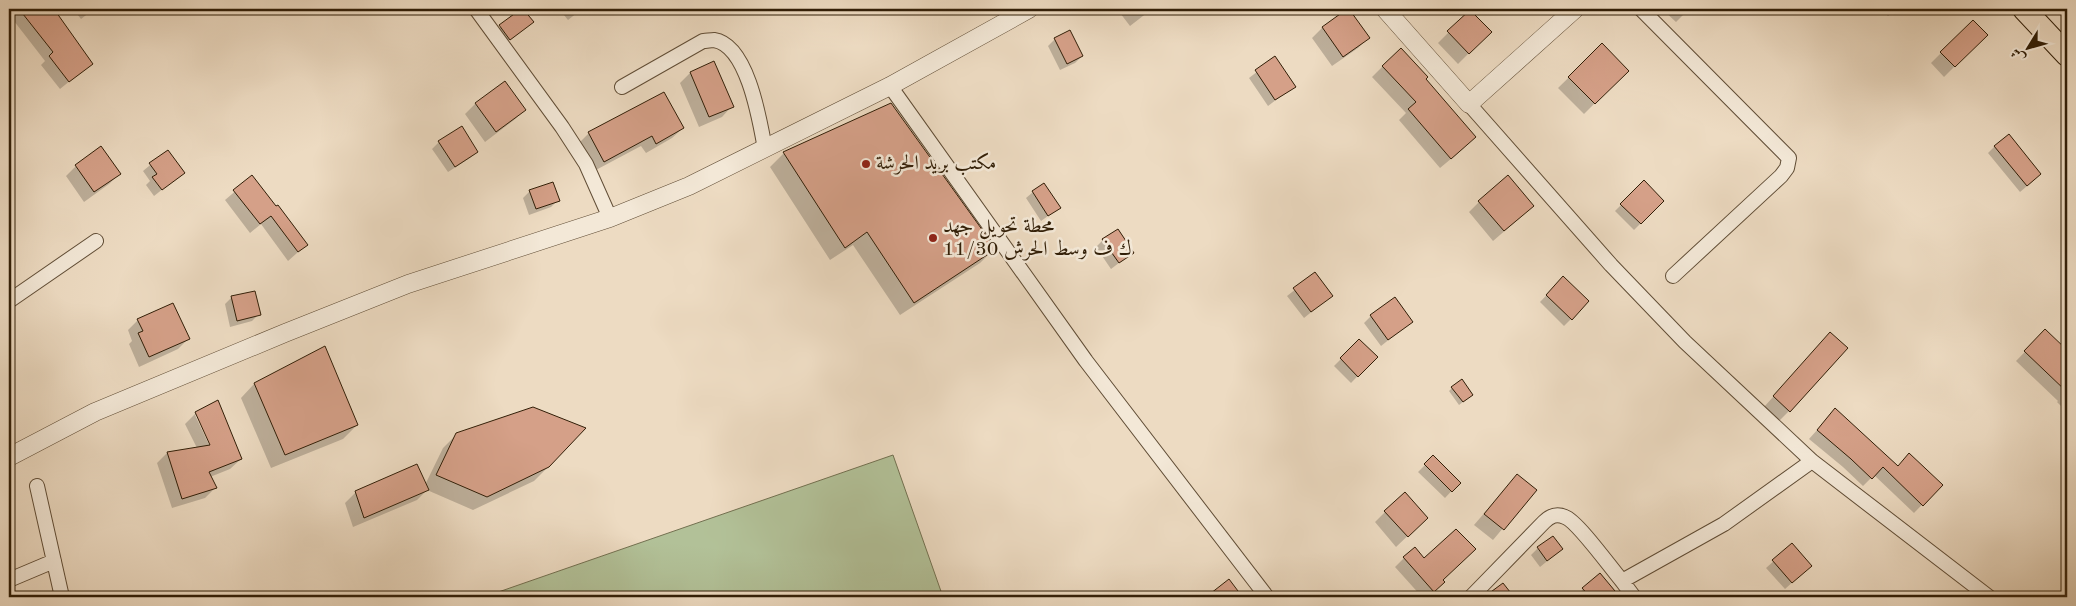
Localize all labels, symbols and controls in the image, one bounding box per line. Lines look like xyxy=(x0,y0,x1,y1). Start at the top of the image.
north arrow xyxy=(2004,22,2054,72)
text: ش xyxy=(2009,45,2028,65)
place label: مكتب بريد الحرشة xyxy=(876,152,996,176)
marker: مكتب بريد الحرشة xyxy=(860,158,872,170)
place label: محطة تحويل جهد 11/30 ك ف وسط الحرش xyxy=(943,216,1132,261)
marker: محطة تحويل جهد 11/30 ك ف وسط الحرش xyxy=(927,232,939,244)

